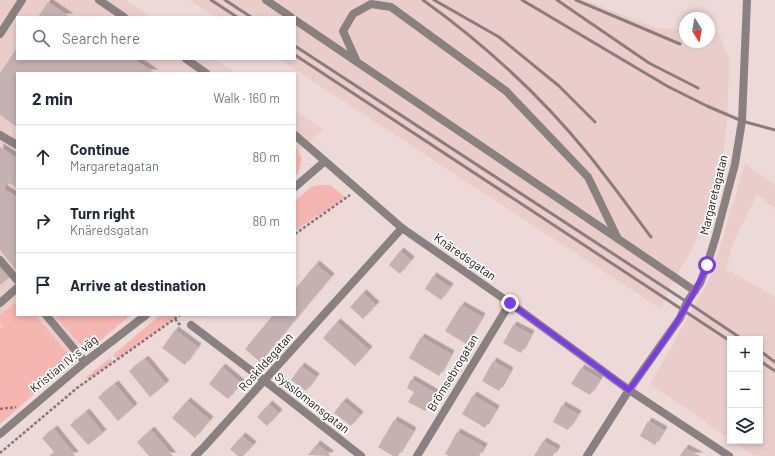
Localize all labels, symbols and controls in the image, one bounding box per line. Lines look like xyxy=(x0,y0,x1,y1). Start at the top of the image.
north arrow xyxy=(679,12,715,48)
search box xyxy=(16,16,296,60)
icon: search xyxy=(30,27,52,49)
text: Search here xyxy=(62,29,140,47)
text: 2 min xyxy=(32,88,73,108)
text: Walk · 160 m xyxy=(213,90,280,106)
text: Continue xyxy=(70,140,130,158)
icon: ahead xyxy=(32,146,54,168)
text: 80 m xyxy=(253,149,280,165)
street label: Margaretagatan xyxy=(696,153,730,236)
text: Margaretagatan xyxy=(70,158,159,174)
text: Turn right xyxy=(70,204,135,222)
icon: right xyxy=(32,210,54,232)
text: 80 m xyxy=(253,213,280,229)
text: Knäredsgatan xyxy=(70,222,148,238)
street label: Knäredsgatan xyxy=(432,230,499,283)
route start xyxy=(698,256,716,274)
icon: arrive xyxy=(32,274,54,296)
text: Arrive at destination xyxy=(70,276,206,294)
route end xyxy=(501,294,519,312)
street label: Roskildegatan xyxy=(235,329,295,393)
street label: Brömsebrogatan xyxy=(424,331,481,413)
street label: Kristian IV:s väg xyxy=(27,332,100,395)
map controls xyxy=(727,336,763,444)
button: + xyxy=(727,336,763,372)
street label: Sysslomansgatan xyxy=(273,369,353,436)
button: − xyxy=(727,372,763,408)
button: layers xyxy=(727,408,763,444)

